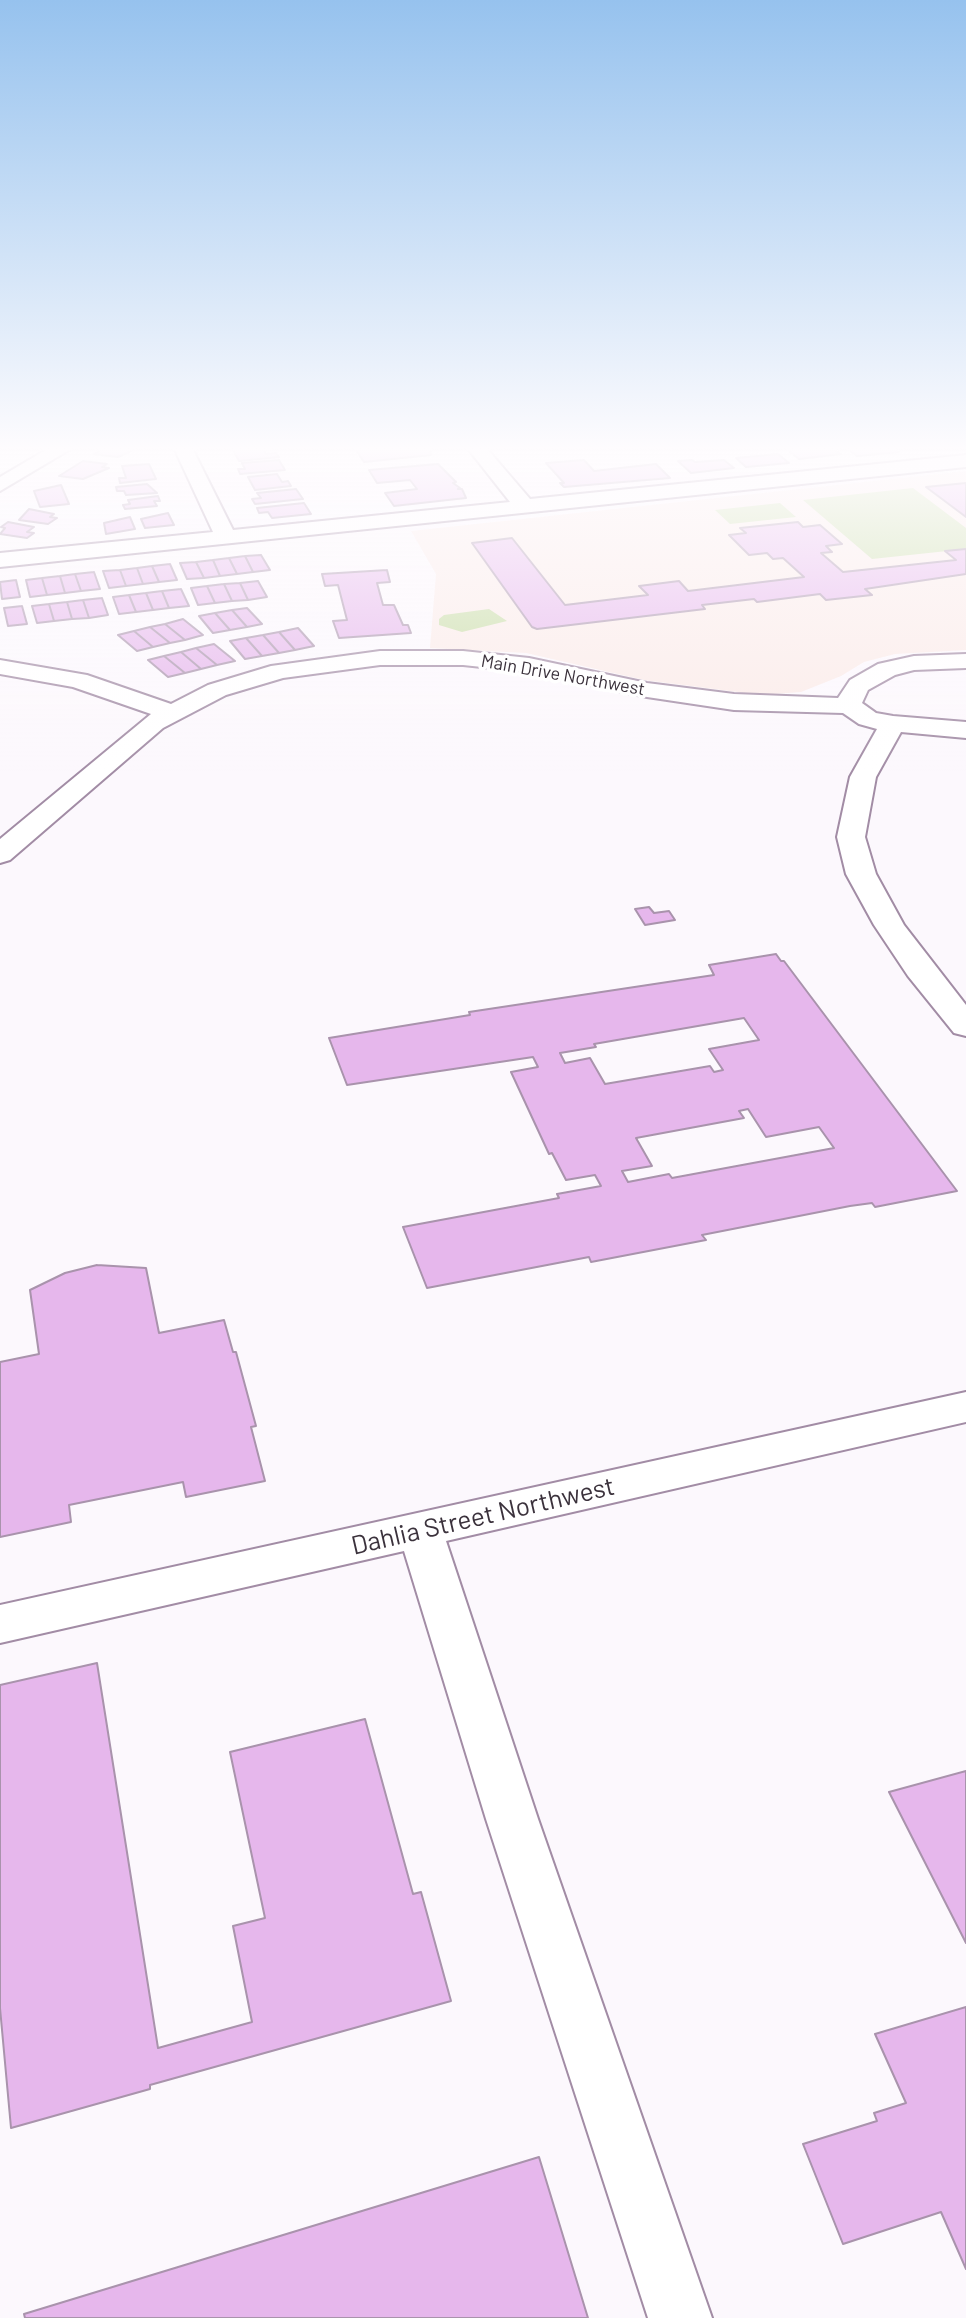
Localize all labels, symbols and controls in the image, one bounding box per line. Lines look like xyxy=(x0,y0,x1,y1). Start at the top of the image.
street label: Main Drive Northwest xyxy=(479,650,647,700)
street label: Dahlia Street Northwest xyxy=(348,1471,618,1561)

